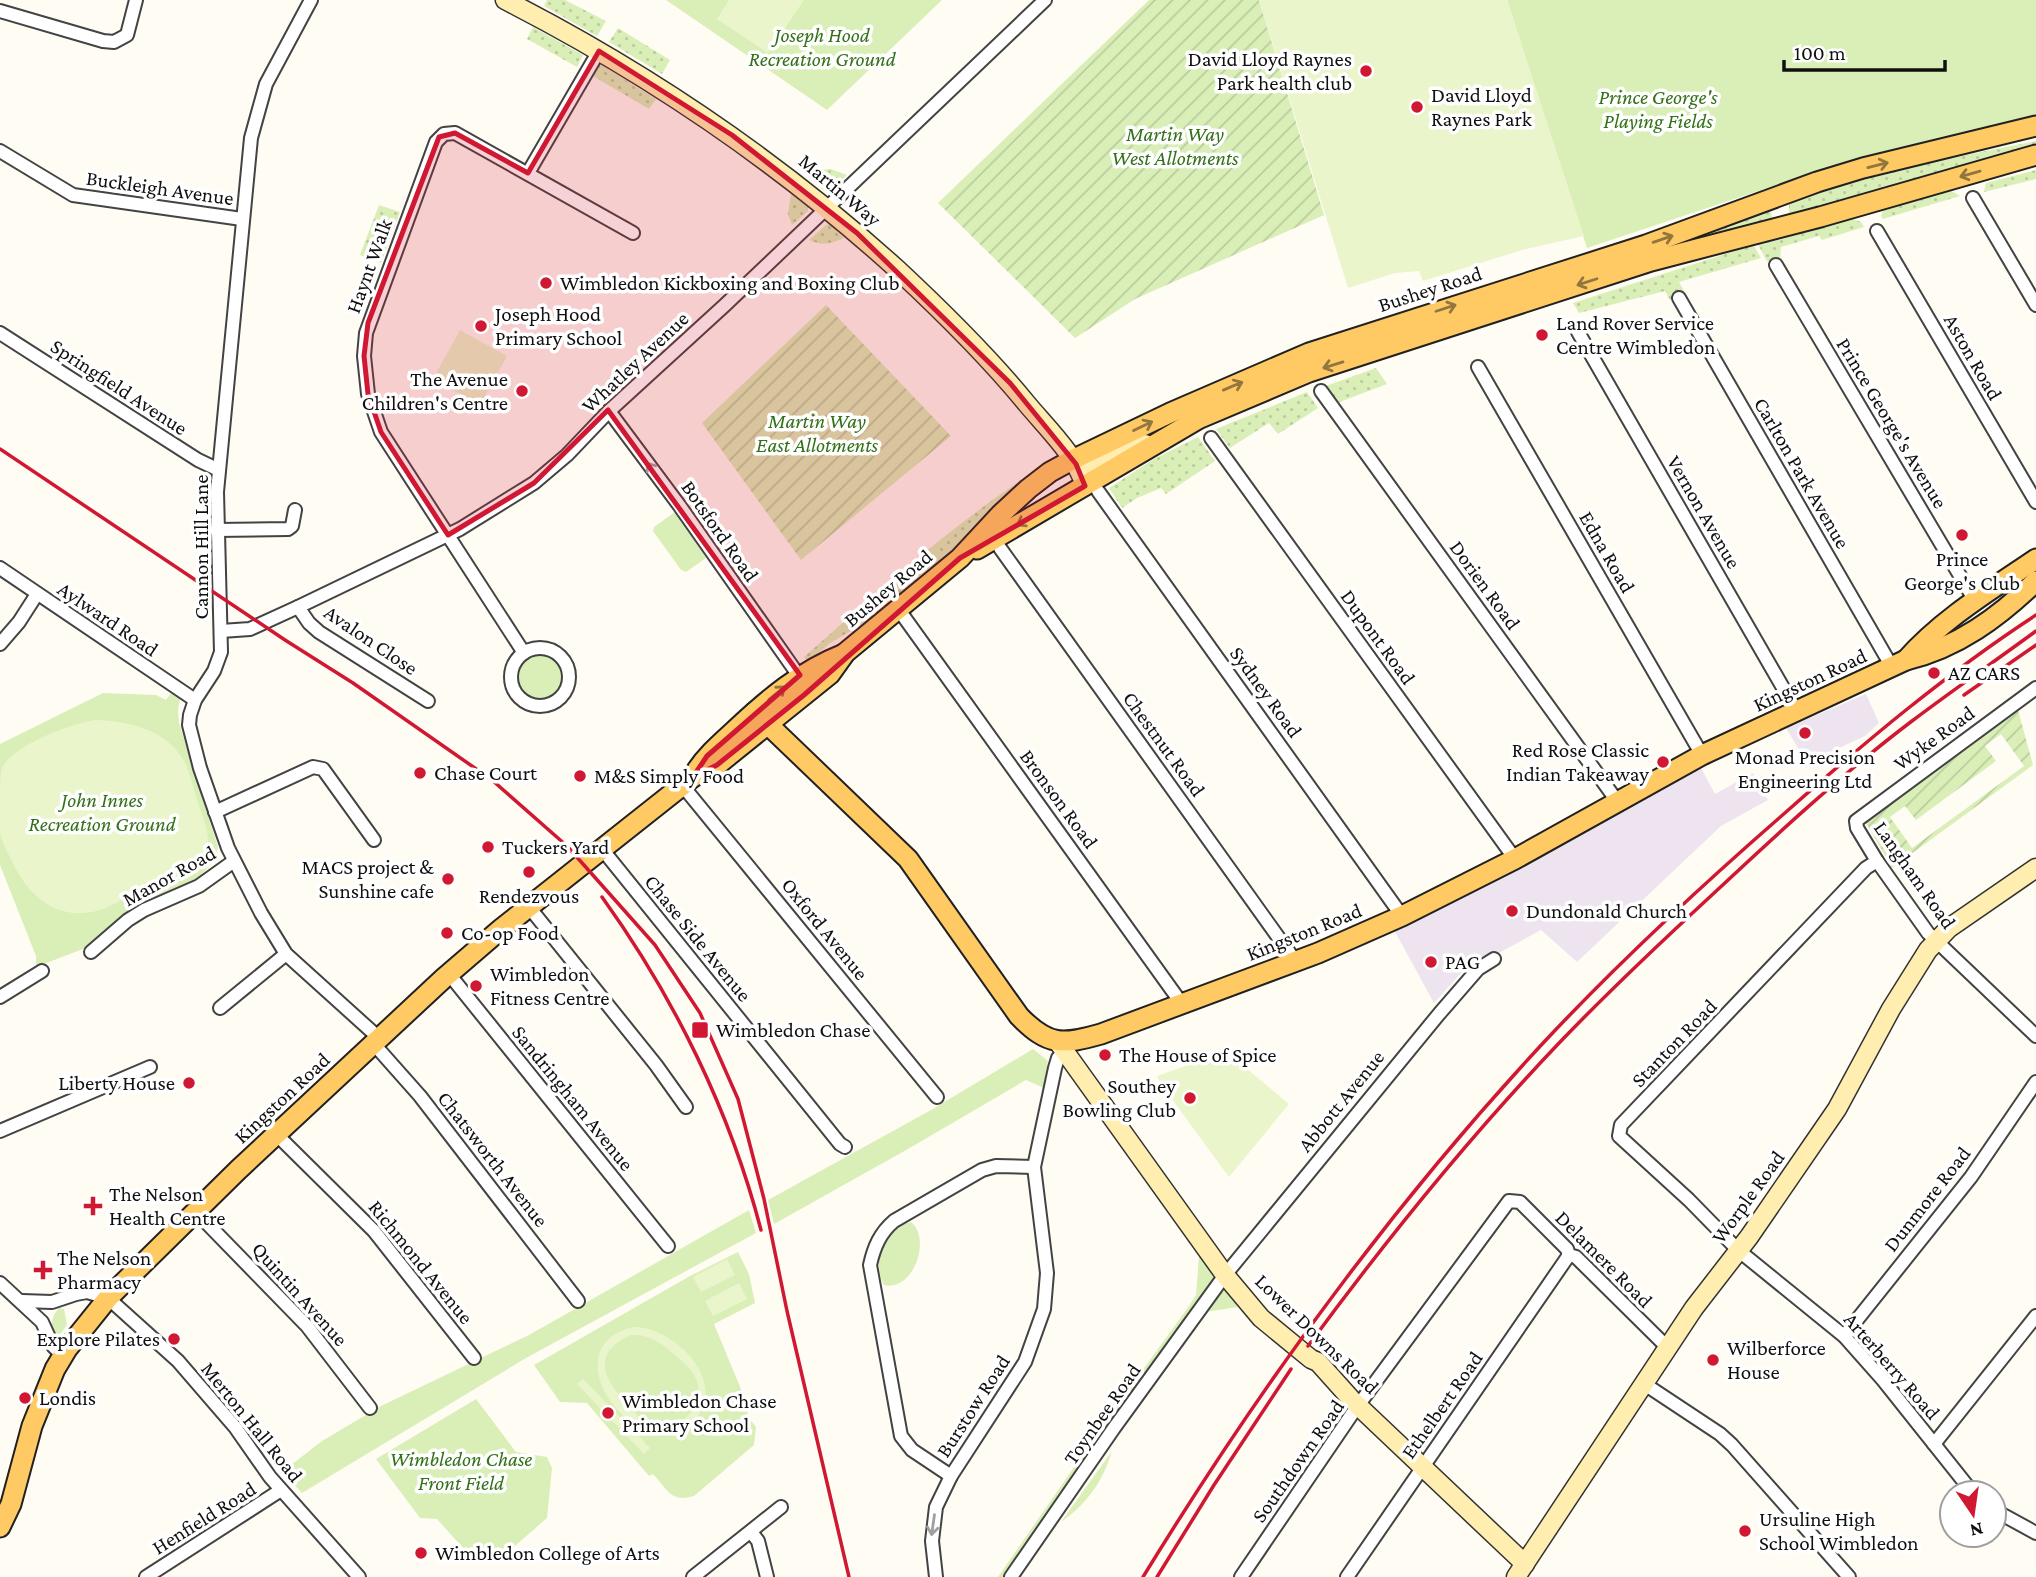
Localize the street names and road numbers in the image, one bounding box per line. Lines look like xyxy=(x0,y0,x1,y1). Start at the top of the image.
street label: Martin Way xyxy=(794,149,886,232)
street label: Buckleigh Avenue xyxy=(85,166,235,210)
street label: Haynt Walk xyxy=(341,215,397,317)
street label: Bushey Road xyxy=(1375,261,1485,317)
street label: Whatley Avenue xyxy=(577,306,693,418)
street label: Aston Road xyxy=(1939,310,2007,404)
street label: Prince George's Avenue xyxy=(1832,333,1952,513)
street label: Springfield Avenue xyxy=(46,334,192,440)
street label: Carlton Park Avenue xyxy=(1749,393,1855,553)
street label: Vernon Avenue xyxy=(1662,451,1746,573)
street label: Cannon Hill Lane xyxy=(189,474,213,620)
street label: Botsford Road xyxy=(676,476,764,586)
street label: Edna Road xyxy=(1574,507,1640,597)
street label: Dorien Road xyxy=(1445,536,1525,634)
street label: Bushey Road xyxy=(839,544,937,632)
street label: Aylward Road xyxy=(53,577,163,661)
street label: Dupont Road xyxy=(1336,585,1420,689)
street label: Avalon Close xyxy=(320,600,422,680)
street label: Sydney Road xyxy=(1225,642,1307,742)
street label: Kingston Road xyxy=(1750,643,1870,717)
street label: Chestnut Road xyxy=(1118,687,1210,801)
street label: Wyke Road xyxy=(1889,701,1979,775)
street label: Bronson Road xyxy=(1015,745,1103,853)
street label: Langham Road xyxy=(1869,816,1961,934)
street label: Manor Road xyxy=(118,841,220,911)
street label: Chase Side Avenue xyxy=(640,870,756,1006)
street label: Oxford Avenue xyxy=(777,873,873,985)
street label: Kingston Road xyxy=(1243,898,1365,966)
street label: Stanton Road xyxy=(1626,994,1722,1092)
street label: Sandringham Avenue xyxy=(507,1021,639,1175)
street label: Abbott Avenue xyxy=(1293,1045,1389,1157)
street label: Kingston Road xyxy=(229,1048,335,1148)
street label: Chatsworth Avenue xyxy=(433,1086,553,1232)
street label: Dunmore Road xyxy=(1879,1142,1975,1256)
street label: Worple Road xyxy=(1706,1146,1790,1248)
street label: Richmond Avenue xyxy=(364,1195,478,1329)
street label: Delamere Road xyxy=(1551,1206,1657,1312)
street label: Quintin Avenue xyxy=(247,1237,353,1351)
street label: Lower Downs Road xyxy=(1250,1269,1384,1399)
street label: Arterberry Road xyxy=(1839,1308,1945,1424)
street label: Ethelbert Road xyxy=(1396,1347,1488,1463)
street label: Burstow Road xyxy=(931,1350,1015,1462)
street label: Merton Hall Road xyxy=(196,1357,308,1487)
street label: Toynbee Road xyxy=(1058,1359,1146,1469)
street label: Southdown Road xyxy=(1247,1395,1349,1527)
street label: Henfield Road xyxy=(148,1477,260,1559)

